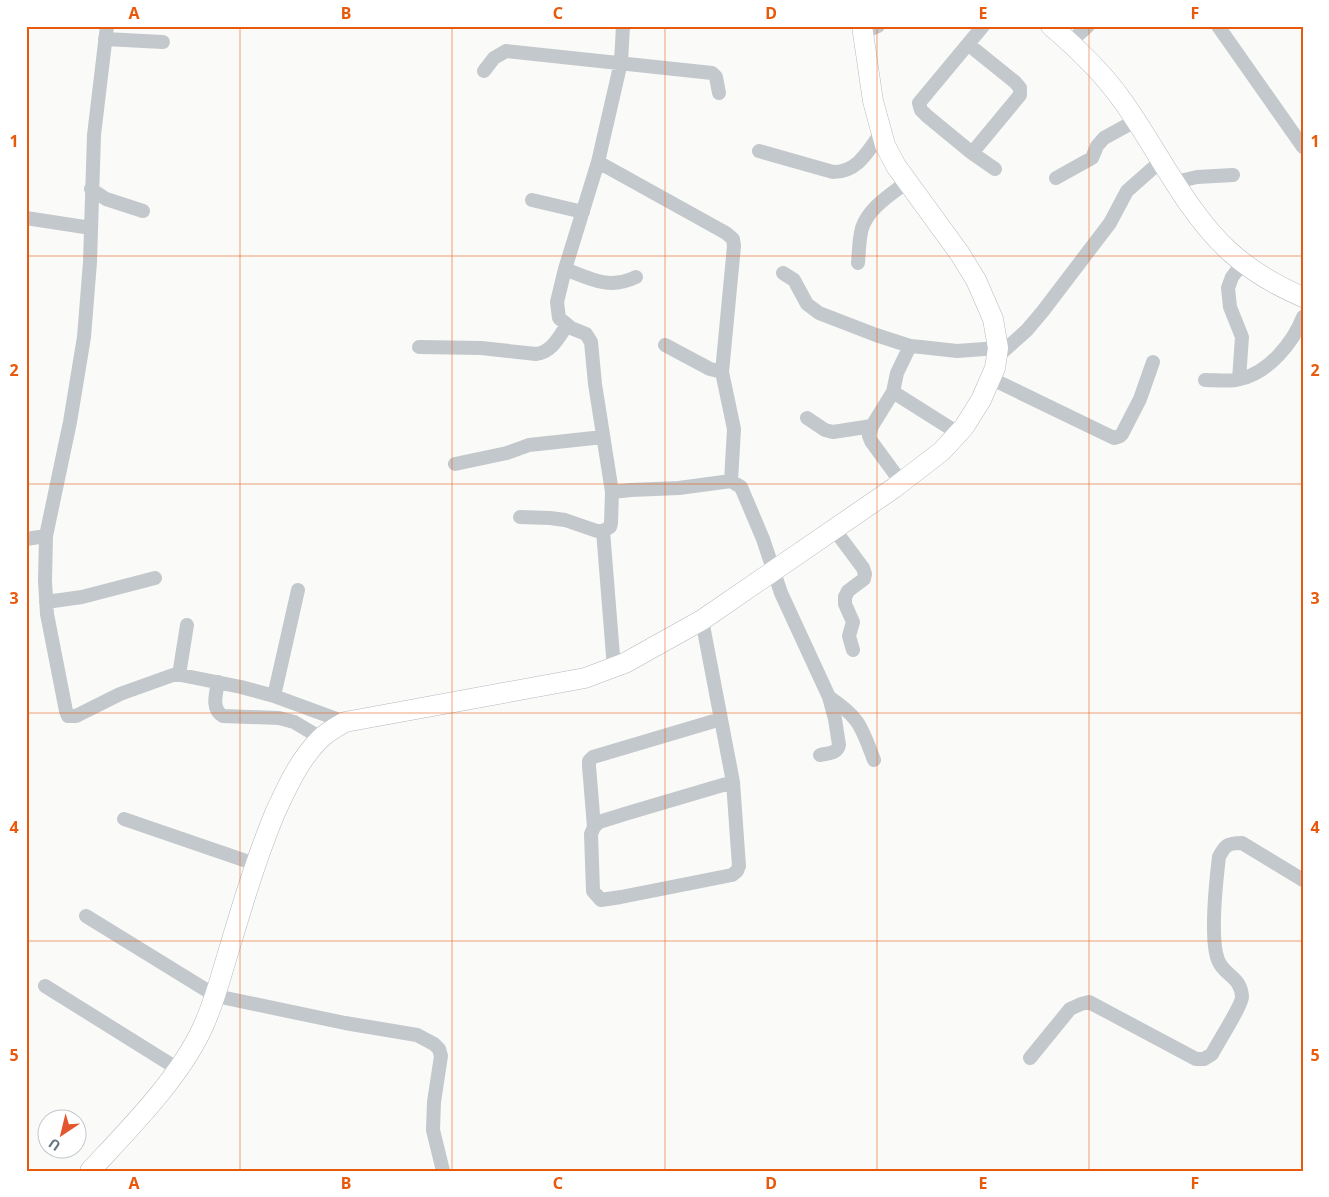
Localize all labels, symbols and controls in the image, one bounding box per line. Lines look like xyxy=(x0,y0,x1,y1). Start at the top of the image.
text: A xyxy=(128,2,140,24)
text: B xyxy=(341,2,351,24)
text: C xyxy=(553,2,563,24)
text: D xyxy=(765,2,777,24)
text: E xyxy=(979,2,988,24)
text: F xyxy=(1191,2,1199,24)
text: 1 xyxy=(9,130,19,152)
text: 1 xyxy=(1310,130,1320,152)
text: 2 xyxy=(9,359,19,381)
text: 2 xyxy=(1310,359,1320,381)
text: 3 xyxy=(9,587,19,609)
text: 3 xyxy=(1310,587,1320,609)
text: 4 xyxy=(9,816,19,838)
text: 4 xyxy=(1310,816,1320,838)
text: 5 xyxy=(9,1044,19,1066)
text: 5 xyxy=(1310,1044,1320,1066)
north arrow xyxy=(38,1110,88,1160)
text: U xyxy=(44,1134,64,1156)
text: A xyxy=(128,1172,140,1194)
text: B xyxy=(341,1172,351,1194)
text: C xyxy=(553,1172,563,1194)
text: D xyxy=(765,1172,777,1194)
text: E xyxy=(979,1172,988,1194)
text: F xyxy=(1191,1172,1199,1194)

